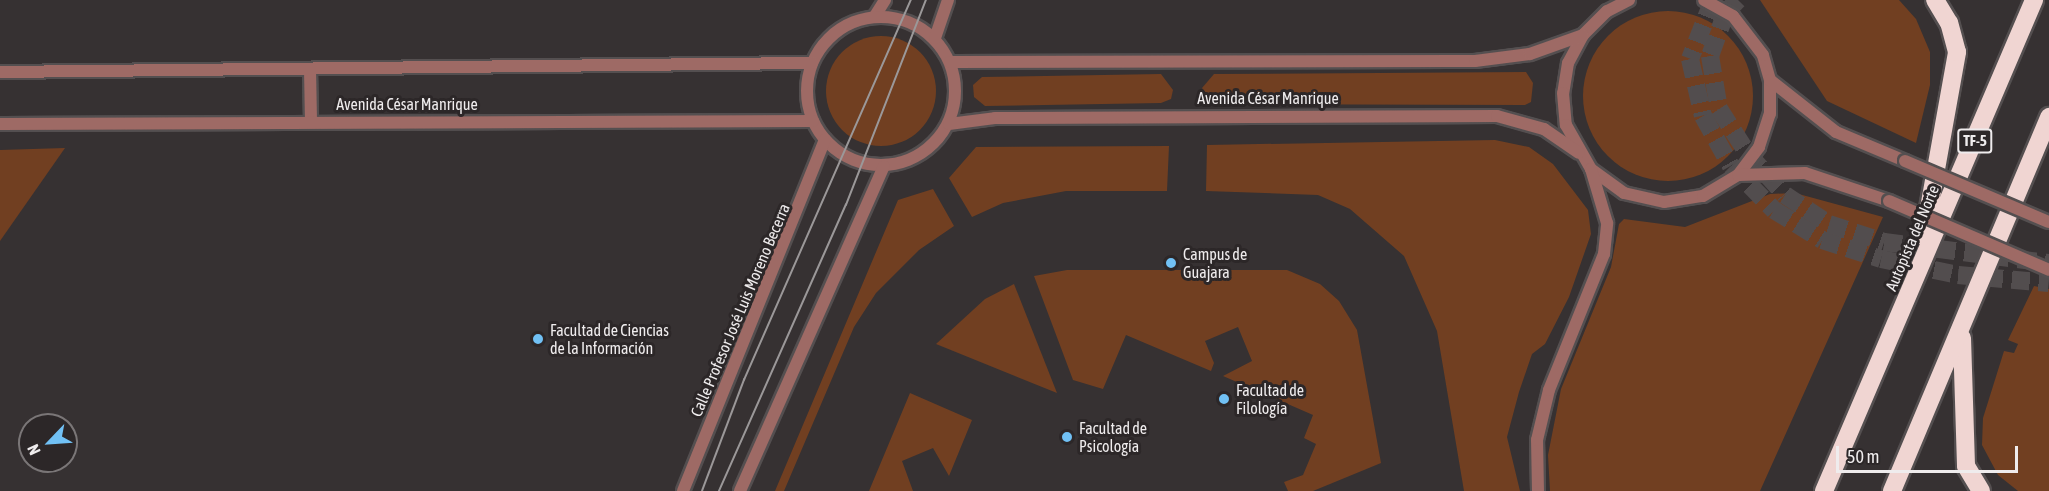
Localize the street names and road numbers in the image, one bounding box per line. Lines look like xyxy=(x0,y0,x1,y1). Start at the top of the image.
street label: Avenida César Manrique xyxy=(1197,88,1339,108)
street label: Avenida César Manrique xyxy=(336,94,478,114)
road number: TF-5 xyxy=(1957,129,1993,153)
street label: Autopista del Norte xyxy=(1881,182,1943,294)
street label: Calle Profesor José Luis Moreno Becerra xyxy=(686,201,794,419)

